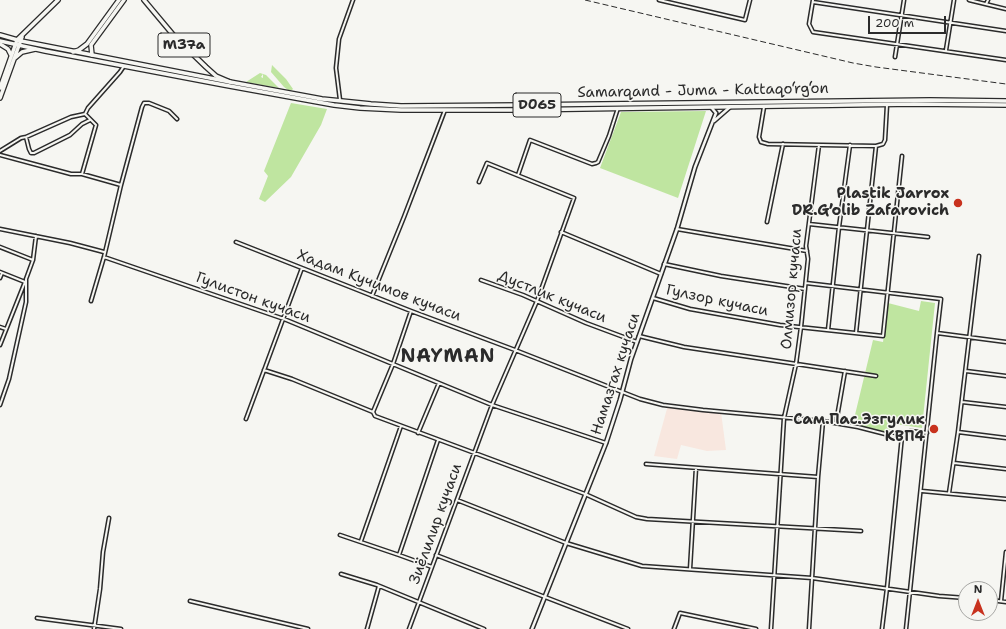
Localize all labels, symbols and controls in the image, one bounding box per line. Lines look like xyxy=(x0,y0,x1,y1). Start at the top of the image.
scale bar xyxy=(870,8,948,34)
text: 200 m xyxy=(875,15,914,31)
road number: M37a xyxy=(158,33,210,57)
street label: Samarqand - Juma - Kattaqo‘rg‘on xyxy=(577,80,829,102)
road number: D065 xyxy=(513,93,561,117)
place label: Plastik Jarrox DR.G’olib Zafarovich xyxy=(792,185,949,220)
marker: Plastik Jarrox DR.G’olib Zafarovich xyxy=(952,197,964,209)
street label: Олмизор кучаси xyxy=(778,228,806,350)
street label: Хадам Кучимов кучаси xyxy=(294,246,464,326)
street label: Дустлик кучаси xyxy=(495,267,609,327)
street label: Гулистон кучаси xyxy=(193,269,313,327)
street label: Гулзор кучаси xyxy=(664,281,770,321)
street label: Намазгах кучаси xyxy=(588,311,644,437)
district label: NAYMAN xyxy=(400,346,496,368)
place label: Сам.Пас.Эзгулик КВП4 xyxy=(793,411,925,446)
marker: Сам.Пас.Эзгулик КВП4 xyxy=(928,423,940,435)
street label: Зиёлилир кучаси xyxy=(406,461,466,587)
north arrow xyxy=(958,581,998,621)
text: N xyxy=(974,582,982,597)

